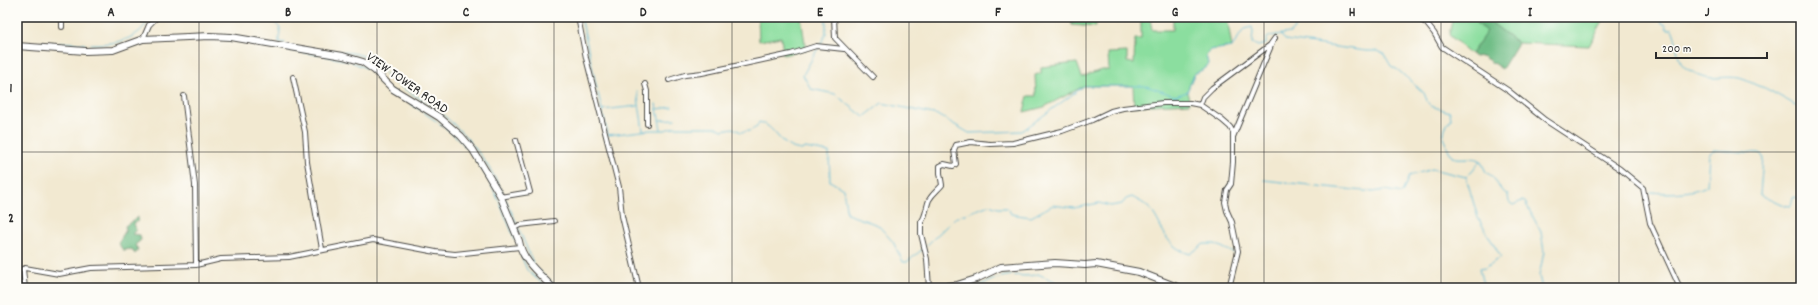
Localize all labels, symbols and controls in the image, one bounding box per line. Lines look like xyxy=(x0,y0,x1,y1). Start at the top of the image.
text: A xyxy=(107,4,115,23)
text: B xyxy=(285,4,291,23)
text: C xyxy=(463,4,470,23)
text: D xyxy=(640,4,647,23)
text: E xyxy=(817,4,824,23)
text: F xyxy=(995,4,1001,23)
text: G xyxy=(1172,4,1179,23)
text: H xyxy=(1349,4,1356,23)
text: I xyxy=(1528,4,1533,23)
text: J xyxy=(1705,4,1710,23)
scale bar xyxy=(1656,34,1767,60)
text: 200 m xyxy=(1662,41,1691,58)
street label: VIEW TOWER ROAD xyxy=(362,48,452,119)
text: 1 xyxy=(10,80,13,99)
text: 2 xyxy=(8,210,14,229)

